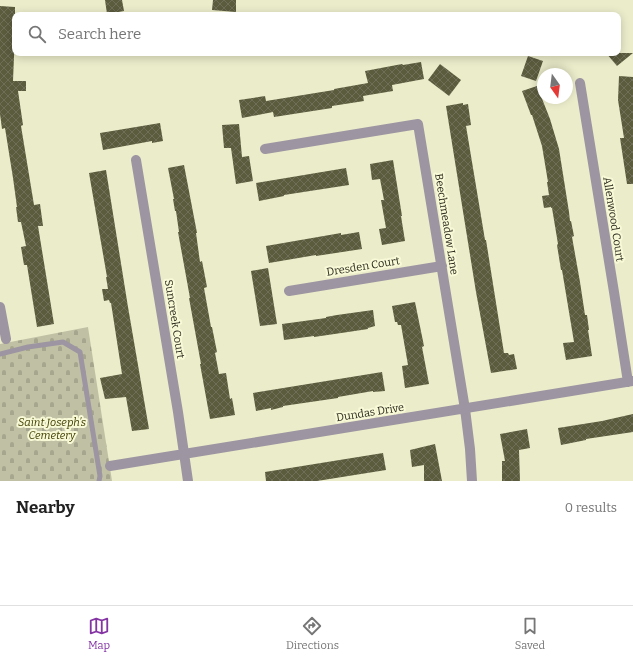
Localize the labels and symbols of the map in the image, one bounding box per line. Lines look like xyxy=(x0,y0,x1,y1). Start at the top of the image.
north arrow xyxy=(537,68,573,104)
street label: Beechmeadow Lane xyxy=(432,172,461,276)
street label: Allenwood Court xyxy=(600,176,627,262)
street label: Dresden Court xyxy=(325,254,401,279)
street label: Suncreek Court xyxy=(162,279,187,359)
street label: Dundas Drive xyxy=(335,401,405,424)
park label: Saint Joseph’s Cemetery xyxy=(18,416,86,442)

